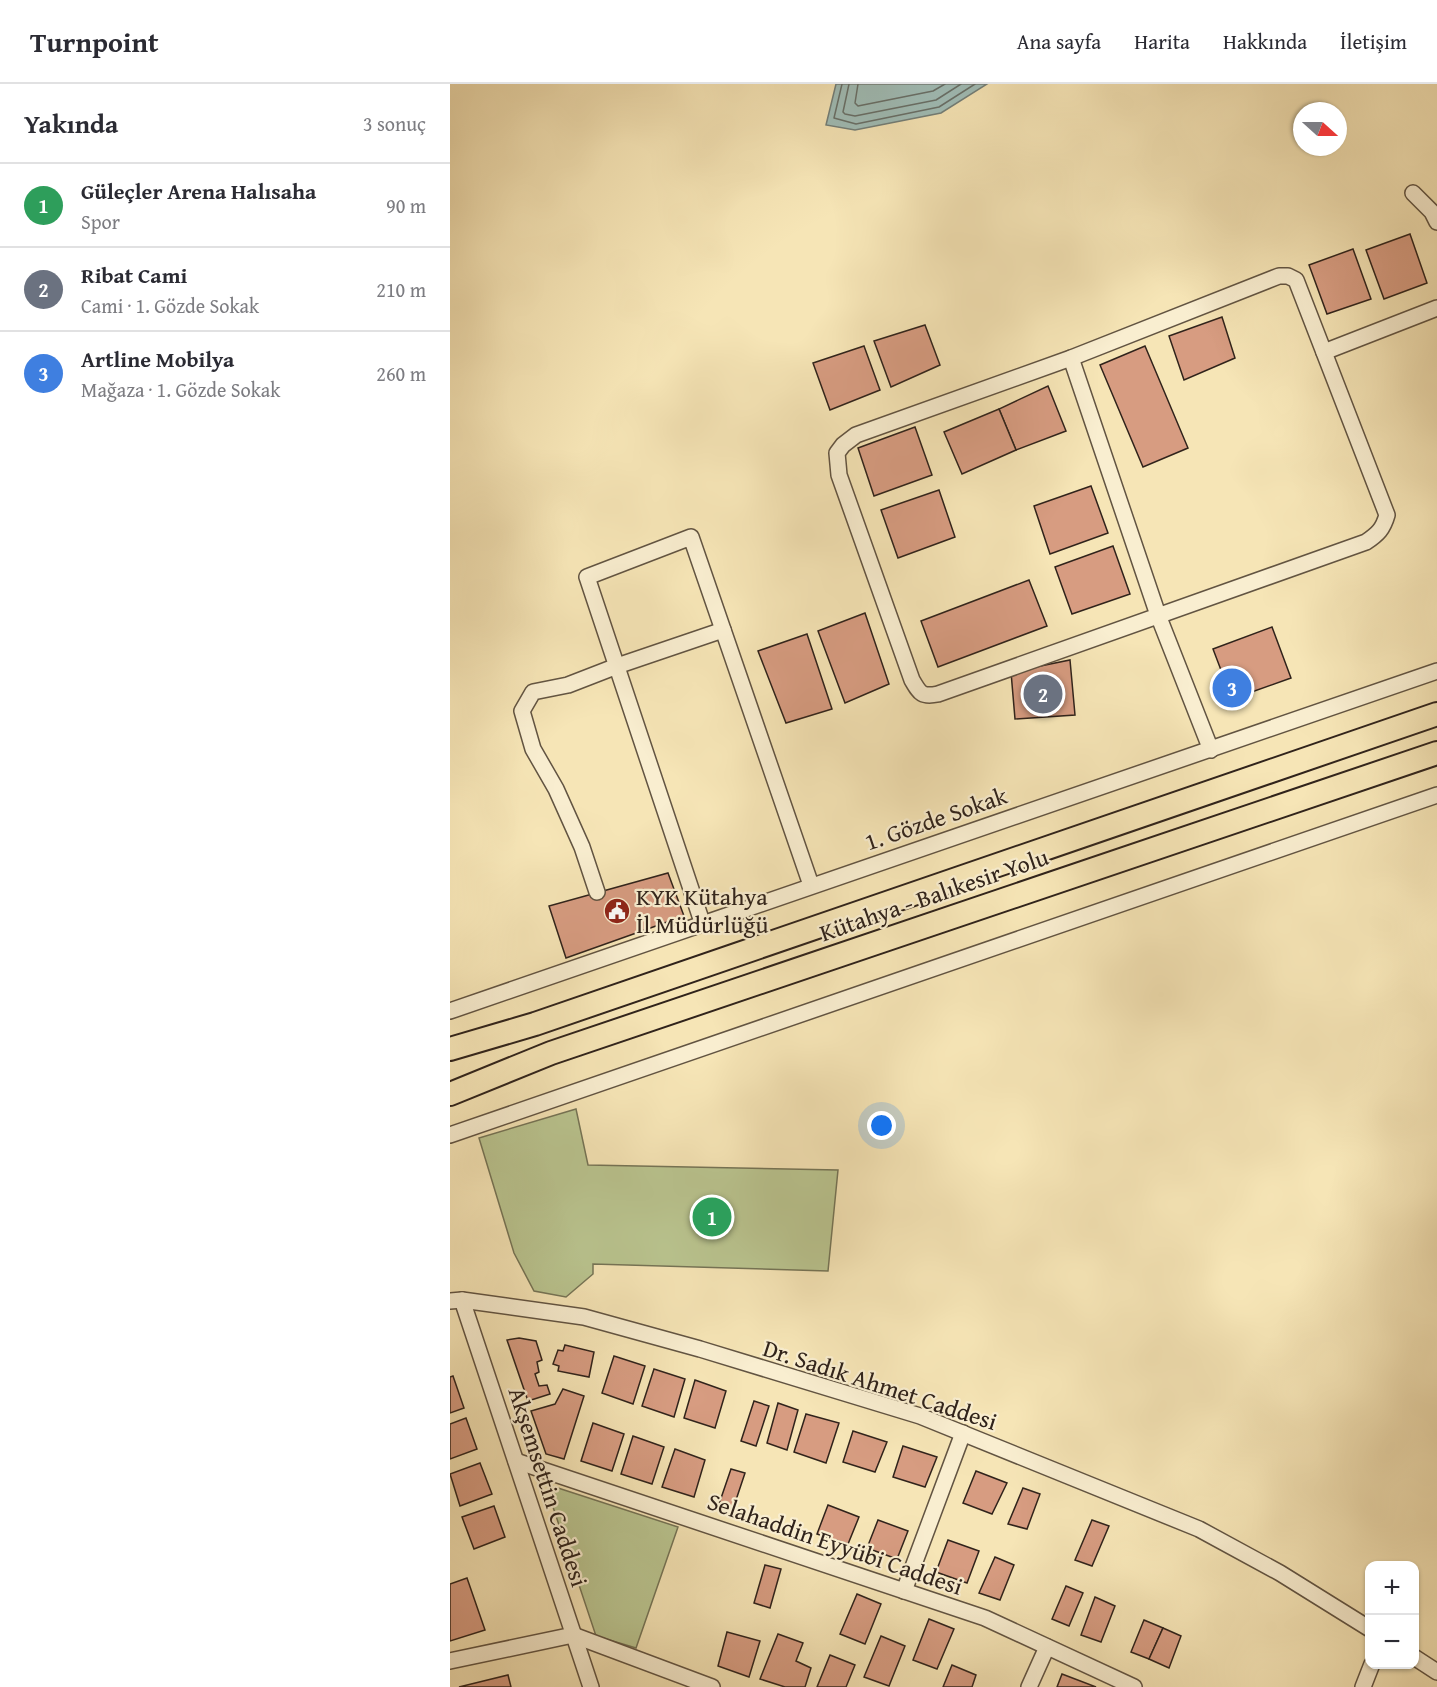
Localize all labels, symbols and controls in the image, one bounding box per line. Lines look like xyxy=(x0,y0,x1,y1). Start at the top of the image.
text: Turnpoint xyxy=(30,21,159,62)
text: Ana sayfa xyxy=(1017,26,1101,57)
text: Harita xyxy=(1134,26,1190,57)
text: Hakkında xyxy=(1223,26,1307,57)
text: İletişim xyxy=(1340,26,1407,57)
north arrow xyxy=(1293,102,1347,156)
text: Yakında xyxy=(24,104,118,143)
text: 3 sonuç xyxy=(363,109,426,138)
text: Güleçler Arena Halısaha xyxy=(81,175,316,207)
text: 1 xyxy=(38,191,49,220)
text: 90 m xyxy=(386,191,426,220)
text: Spor xyxy=(81,207,120,236)
text: Ribat Cami xyxy=(81,259,187,291)
text: 2 xyxy=(38,275,49,304)
text: 210 m xyxy=(376,275,426,304)
text: Cami · 1. Gözde Sokak xyxy=(81,291,259,320)
text: Artline Mobilya xyxy=(81,343,234,375)
text: 3 xyxy=(38,359,49,388)
text: 260 m xyxy=(376,359,426,388)
text: Mağaza · 1. Gözde Sokak xyxy=(81,375,280,404)
pin: 3 xyxy=(1212,666,1252,710)
pin: 2 xyxy=(1024,672,1062,716)
street label: 1. Gözde Sokak xyxy=(860,778,1013,859)
street label: Kütahya - Balıkesir Yolu xyxy=(815,839,1053,950)
place label: KYK Kütahya İl Müdürlüğü xyxy=(636,879,768,942)
public building icon: KYK Kütahya İl Müdürlüğü xyxy=(602,896,632,926)
your location xyxy=(867,1111,896,1140)
pin: 1 xyxy=(692,1194,732,1240)
street label: Dr. Sadık Ahmet Caddesi xyxy=(759,1330,1002,1439)
street label: Akşemsettin Caddesi xyxy=(500,1383,597,1591)
street label: Selahaddin Eyyübi Caddesi xyxy=(703,1483,968,1604)
map controls xyxy=(1365,1561,1419,1669)
button: + xyxy=(1365,1561,1419,1615)
button: − xyxy=(1365,1615,1419,1669)

